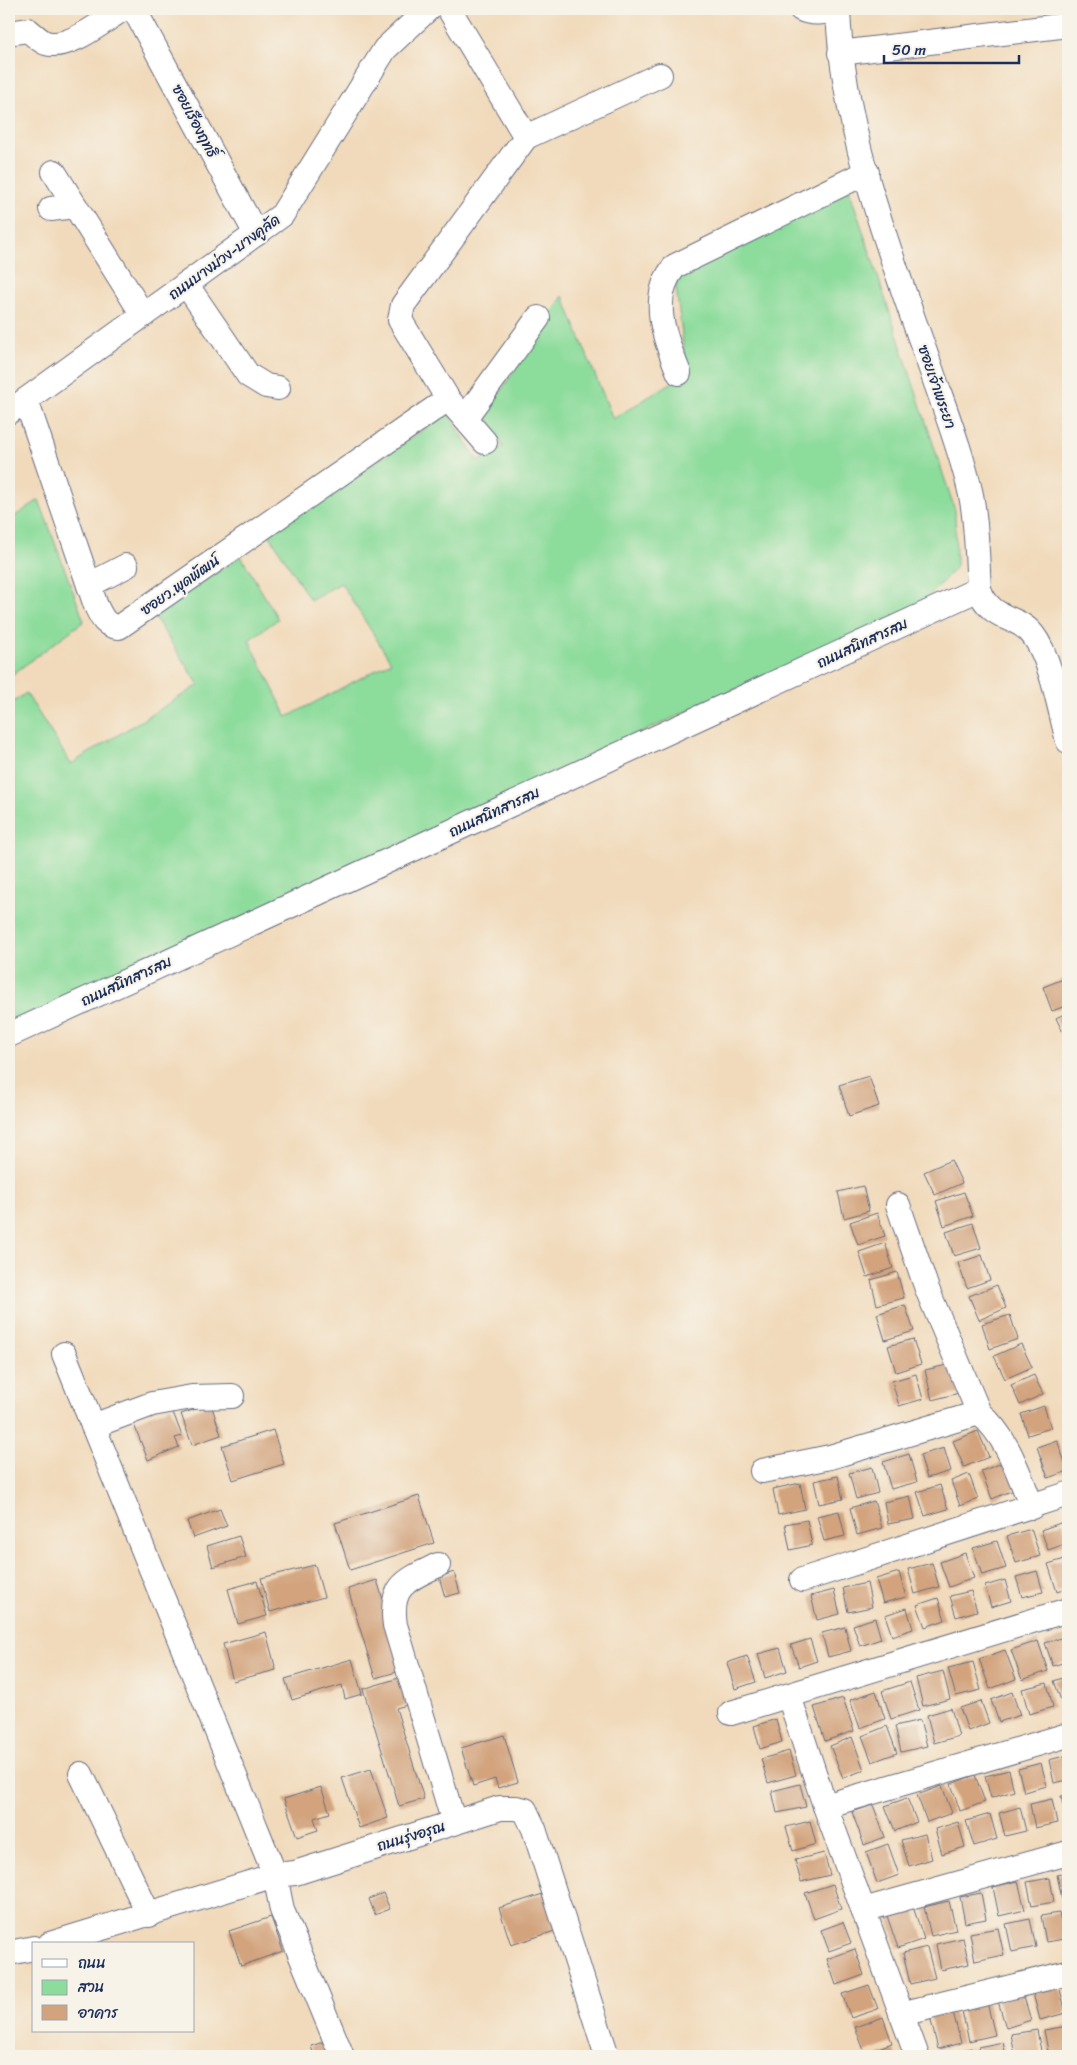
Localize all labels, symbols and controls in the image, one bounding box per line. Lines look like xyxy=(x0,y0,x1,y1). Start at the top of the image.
scale bar xyxy=(884,32,1020,64)
text: 50 m xyxy=(892,37,927,63)
street label: ซอยเรืองฤทธิ์ xyxy=(165,80,227,165)
street label: ถนนบางม่วง-บางคูลัด xyxy=(162,207,286,307)
street label: ซอยเจ้าพระยา xyxy=(910,341,964,433)
street label: ซอยว.พุดพัฒน์ xyxy=(135,546,228,622)
street label: ถนนสนิทสารสม xyxy=(812,610,913,675)
street label: ถนนสนิทสารสม xyxy=(444,779,545,844)
street label: ถนนสนิทสารสม xyxy=(76,948,177,1013)
street label: ถนนรุ่งอรุณ xyxy=(374,1813,448,1859)
legend xyxy=(32,1942,195,2032)
text: ถนน xyxy=(78,1950,106,1976)
text: สวน xyxy=(77,1974,104,2000)
text: อาคาร xyxy=(77,2000,119,2026)

